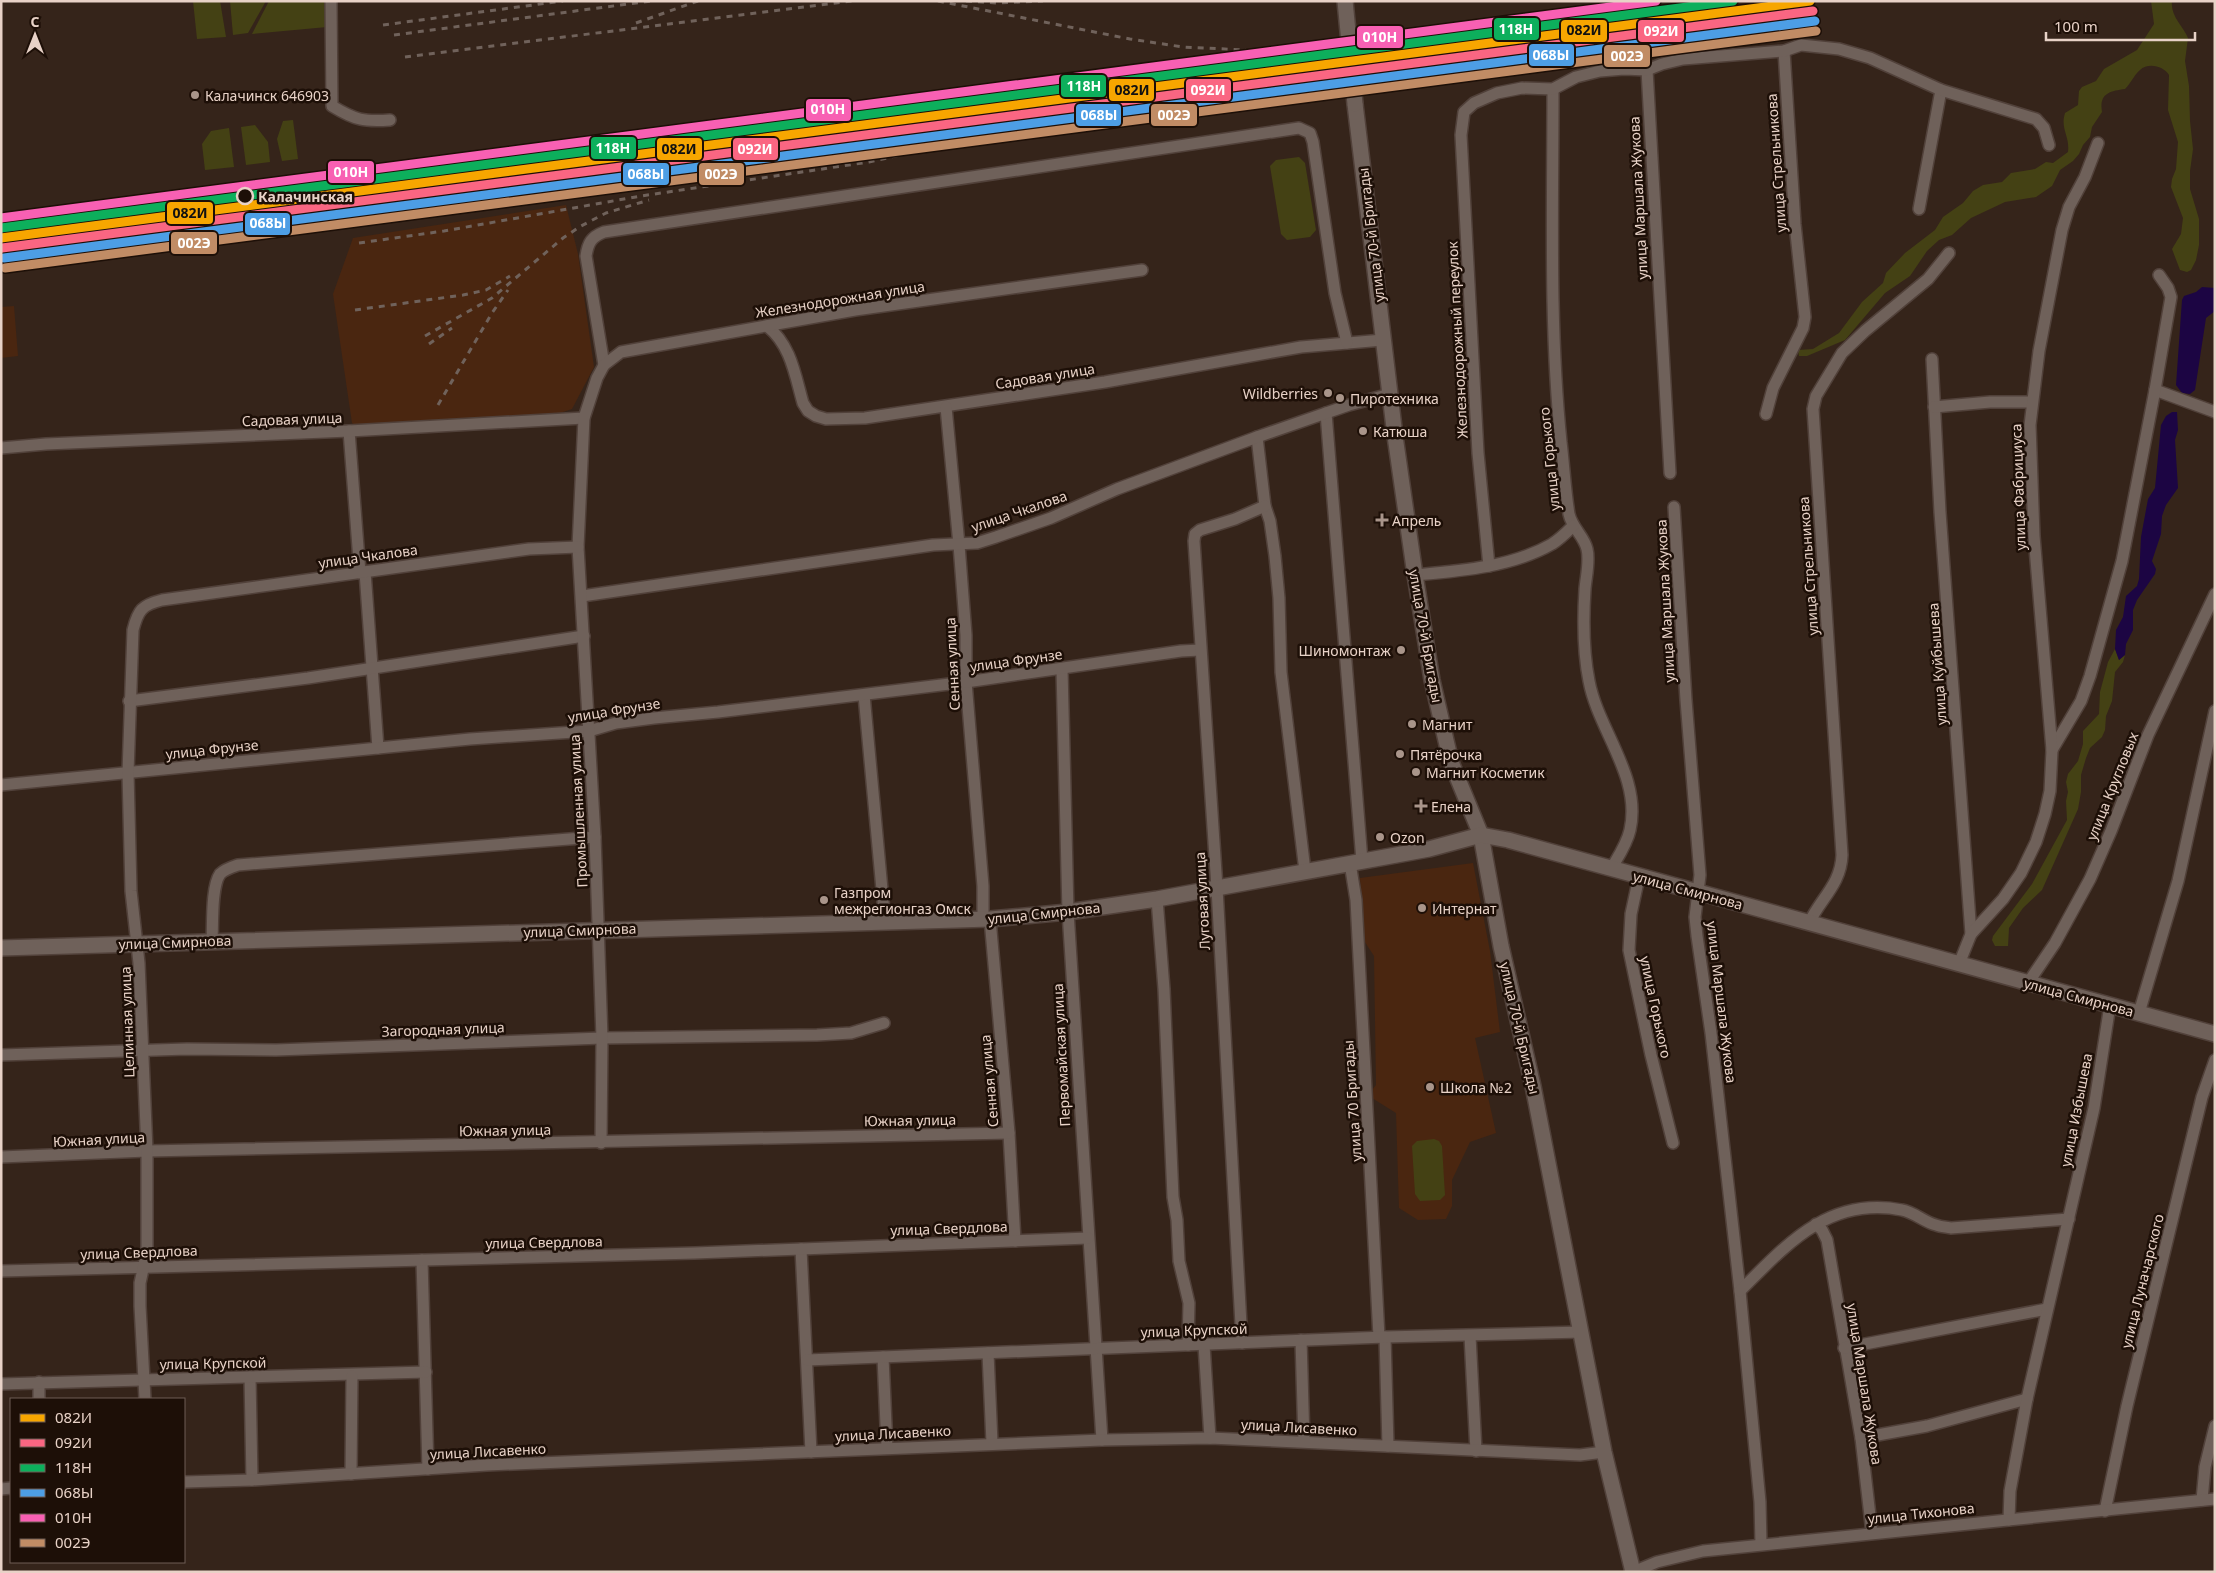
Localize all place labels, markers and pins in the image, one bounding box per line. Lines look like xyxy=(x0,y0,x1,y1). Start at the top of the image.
place label: Калачинск 646903 xyxy=(205,86,329,105)
marker: Калачинск 646903 xyxy=(189,89,201,101)
marker: Калачинская xyxy=(236,187,254,205)
place label: Калачинская xyxy=(258,187,353,206)
place label: Wildberries xyxy=(1243,384,1318,403)
marker: Wildberries xyxy=(1322,387,1334,399)
place label: Пиротехника xyxy=(1350,389,1439,408)
marker: Пиротехника xyxy=(1334,392,1346,404)
place label: Катюша xyxy=(1373,422,1427,441)
marker: Катюша xyxy=(1357,425,1369,437)
place label: Апрель xyxy=(1392,511,1442,530)
marker: Апрель xyxy=(1376,514,1388,526)
place label: Шиномонтаж xyxy=(1299,641,1391,660)
marker: Шиномонтаж xyxy=(1395,644,1407,656)
place label: Магнит xyxy=(1422,715,1473,734)
marker: Магнит xyxy=(1406,718,1418,730)
place label: Пятёрочка xyxy=(1410,745,1482,764)
marker: Пятёрочка xyxy=(1394,748,1406,760)
place label: Магнит Косметик xyxy=(1426,763,1545,782)
marker: Магнит Косметик xyxy=(1410,766,1422,778)
place label: Елена xyxy=(1431,797,1471,816)
marker: Елена xyxy=(1415,800,1427,812)
place label: Ozon xyxy=(1390,828,1425,847)
marker: Ozon xyxy=(1374,831,1386,843)
place label: Газпром межрегионгаз Омск xyxy=(834,883,971,918)
marker: Газпром межрегионгаз Омск xyxy=(818,894,830,906)
place label: Интернат xyxy=(1432,899,1497,918)
marker: Интернат xyxy=(1416,902,1428,914)
place label: Школа №2 xyxy=(1440,1078,1512,1097)
marker: Школа №2 xyxy=(1424,1081,1436,1093)

